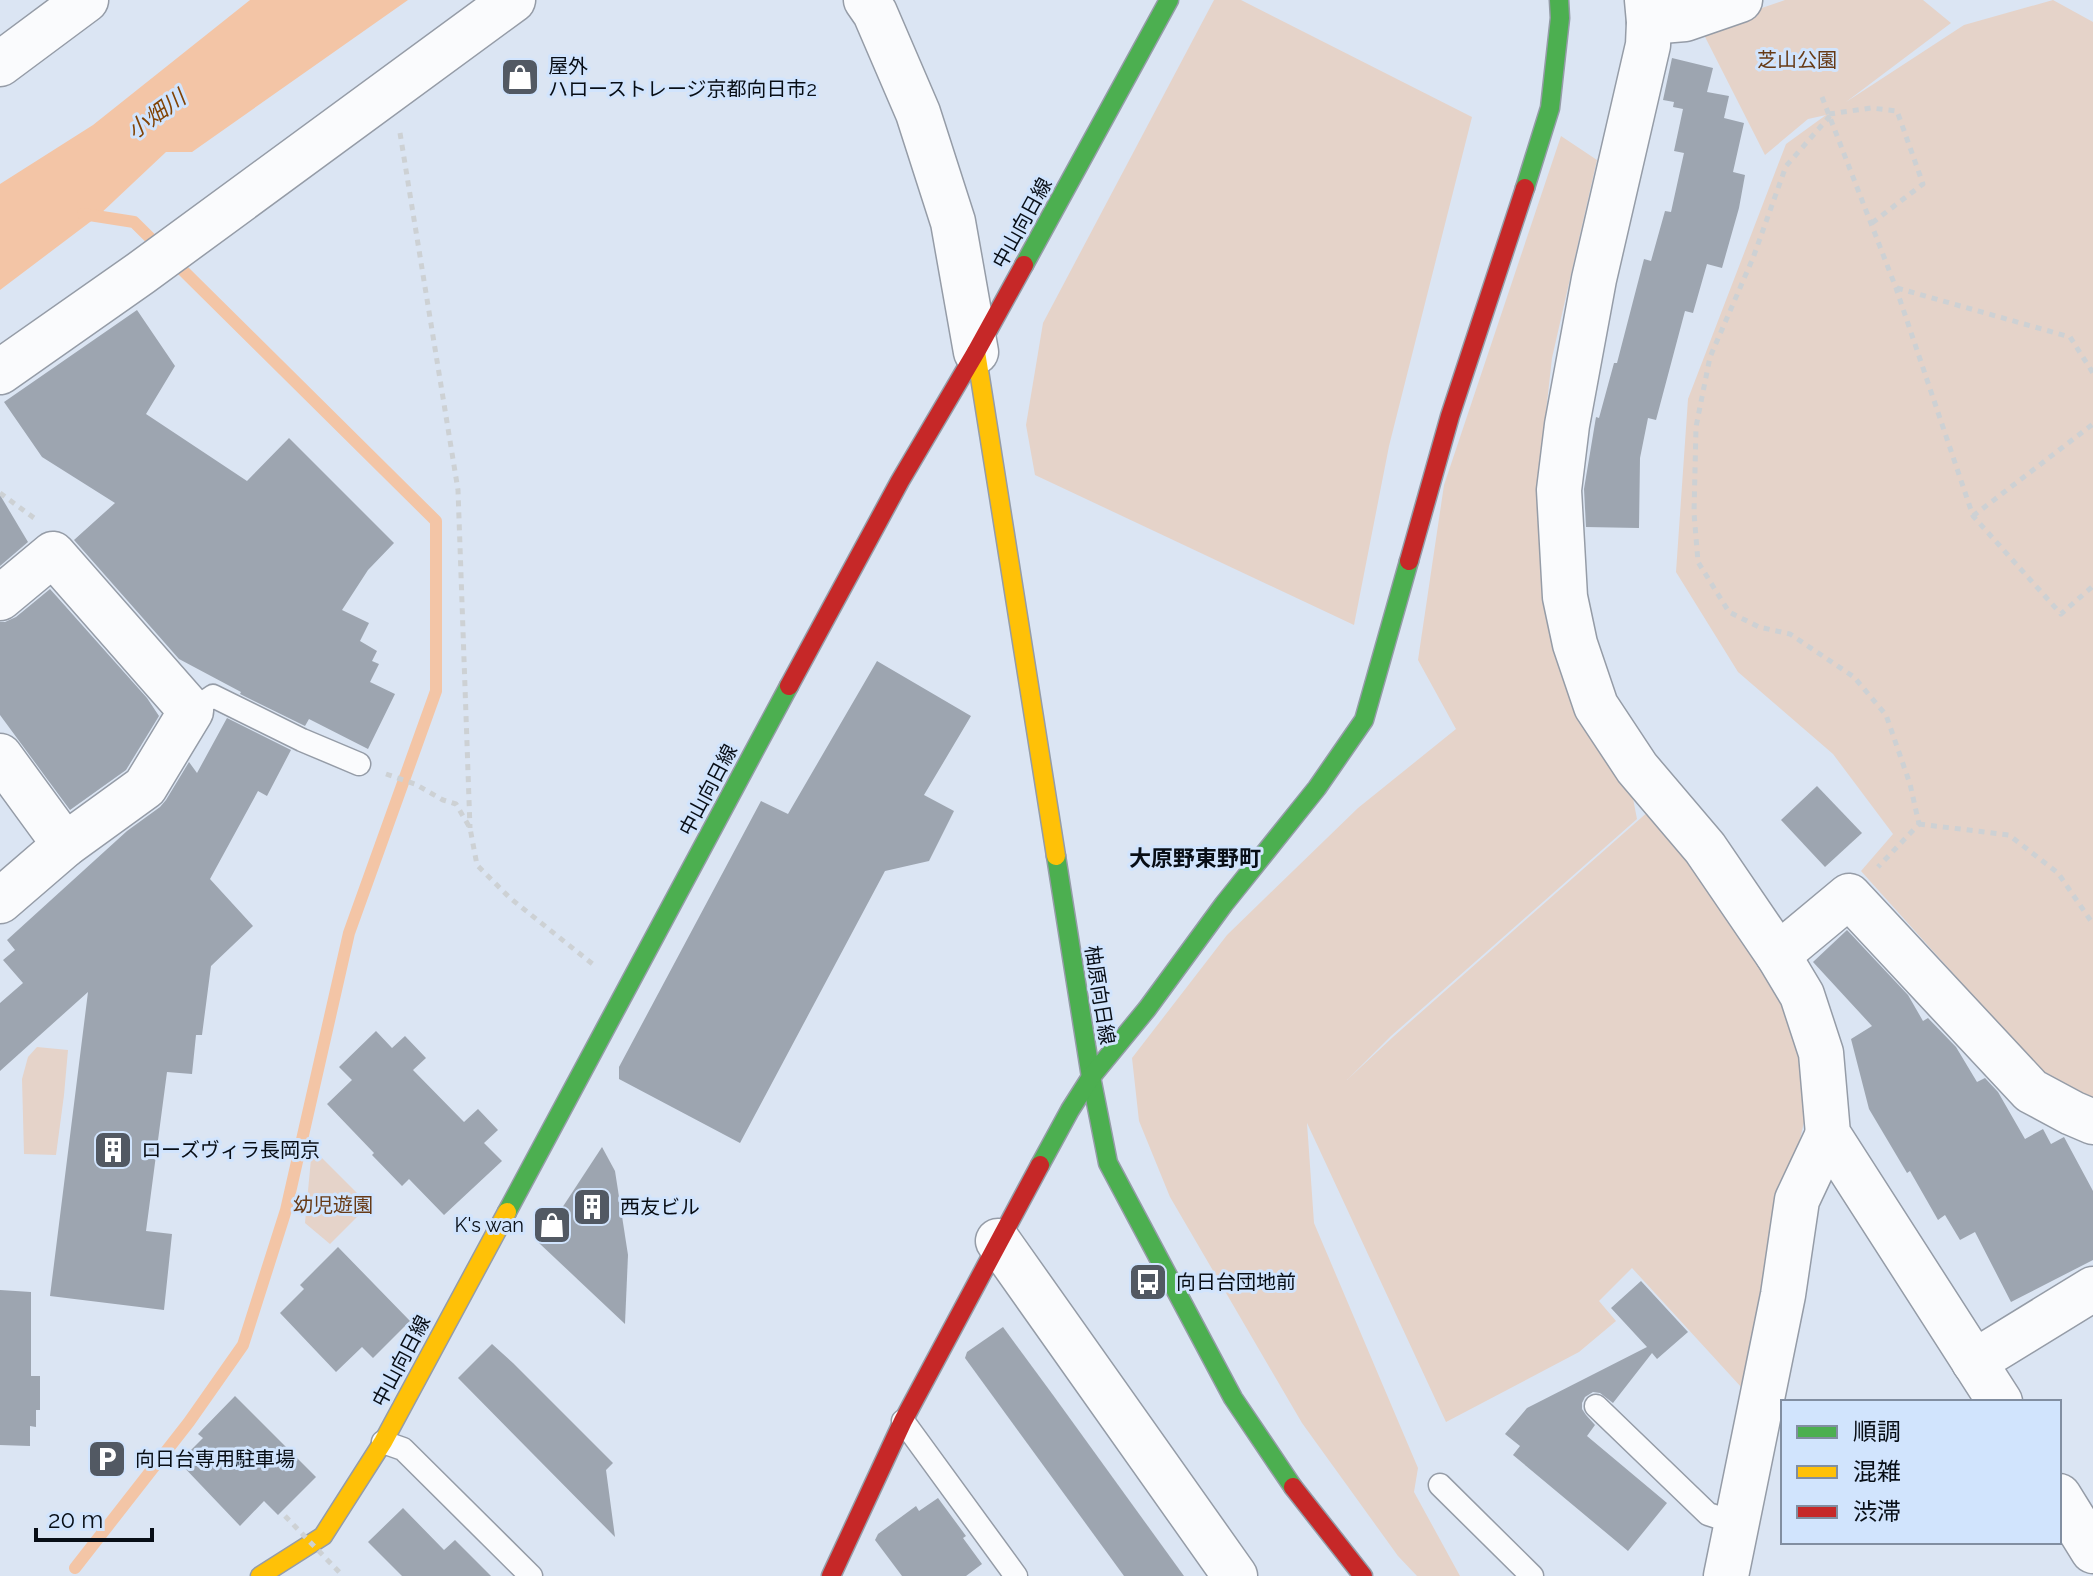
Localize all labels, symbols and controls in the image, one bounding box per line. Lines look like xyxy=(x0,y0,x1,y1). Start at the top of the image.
park label: 芝山公園 xyxy=(1757,48,1837,72)
place label: 屋外 ハローストレージ京都向日市2 xyxy=(548,54,817,101)
shop icon: 屋外 ハローストレージ京都向日市2 xyxy=(499,56,541,98)
water label: 小畑川 xyxy=(122,83,192,144)
street label: 中山向日線 xyxy=(987,173,1057,273)
street label: 中山向日線 xyxy=(674,740,742,840)
district label: 大原野東野町 xyxy=(1129,845,1261,871)
street label: 柚原向日線 xyxy=(1080,944,1120,1046)
building icon: ローズヴィラ長岡京 xyxy=(92,1129,134,1171)
place label: ローズヴィラ長岡京 xyxy=(141,1138,320,1162)
building icon: 西友ビル xyxy=(571,1186,613,1228)
park label: 幼児遊園 xyxy=(293,1193,373,1217)
place label: 西友ビル xyxy=(620,1195,700,1219)
shop icon: K's wan xyxy=(531,1204,573,1246)
place label: K's wan xyxy=(455,1213,524,1237)
bus stop icon: 向日台団地前 xyxy=(1127,1261,1169,1303)
place label: 向日台団地前 xyxy=(1176,1270,1296,1294)
street label: 中山向日線 xyxy=(367,1311,435,1411)
legend xyxy=(1781,1400,2061,1544)
text: 順調 xyxy=(1853,1417,1901,1446)
parking icon: 向日台専用駐車場 xyxy=(86,1438,128,1480)
place label: 向日台専用駐車場 xyxy=(135,1447,295,1471)
text: 混雑 xyxy=(1853,1457,1901,1486)
scale bar xyxy=(36,1492,152,1542)
text: 渋滞 xyxy=(1853,1497,1901,1526)
text: 20 m xyxy=(48,1505,103,1534)

